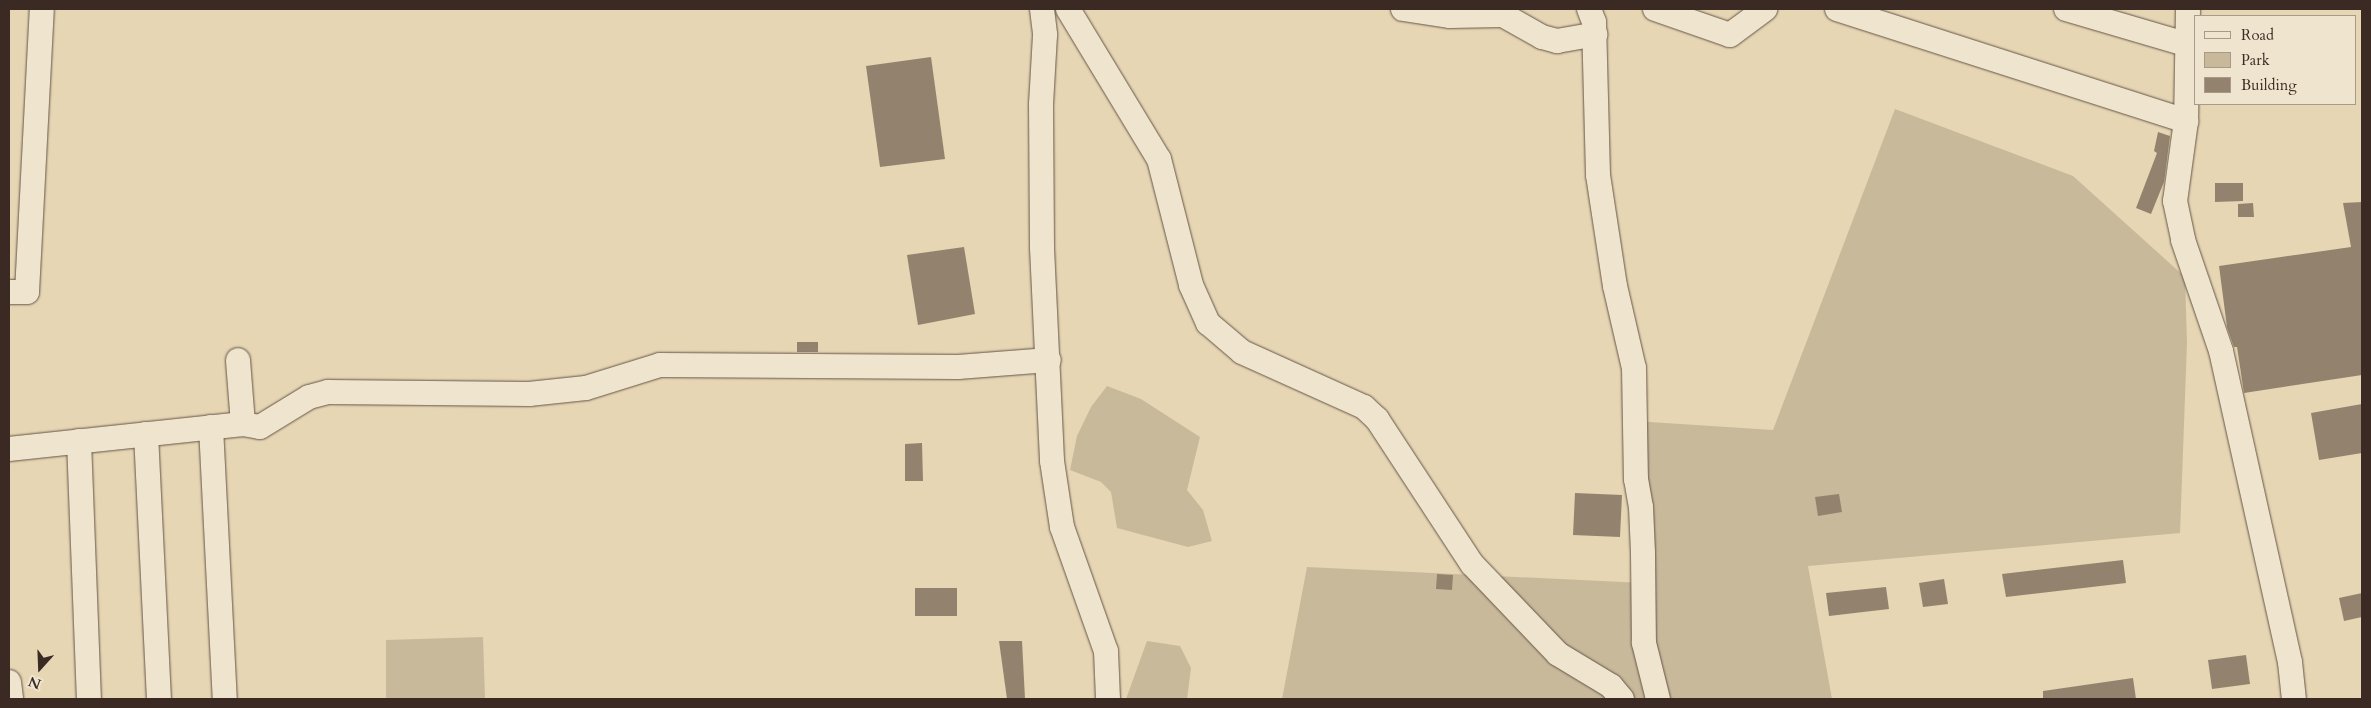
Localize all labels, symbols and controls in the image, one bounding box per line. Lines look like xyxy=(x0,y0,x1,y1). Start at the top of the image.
legend xyxy=(2194,15,2356,105)
text: Road xyxy=(2241,25,2274,45)
text: Park xyxy=(2241,50,2270,70)
text: Building xyxy=(2241,75,2297,95)
north arrow xyxy=(15,643,65,693)
text: N xyxy=(26,672,44,694)

